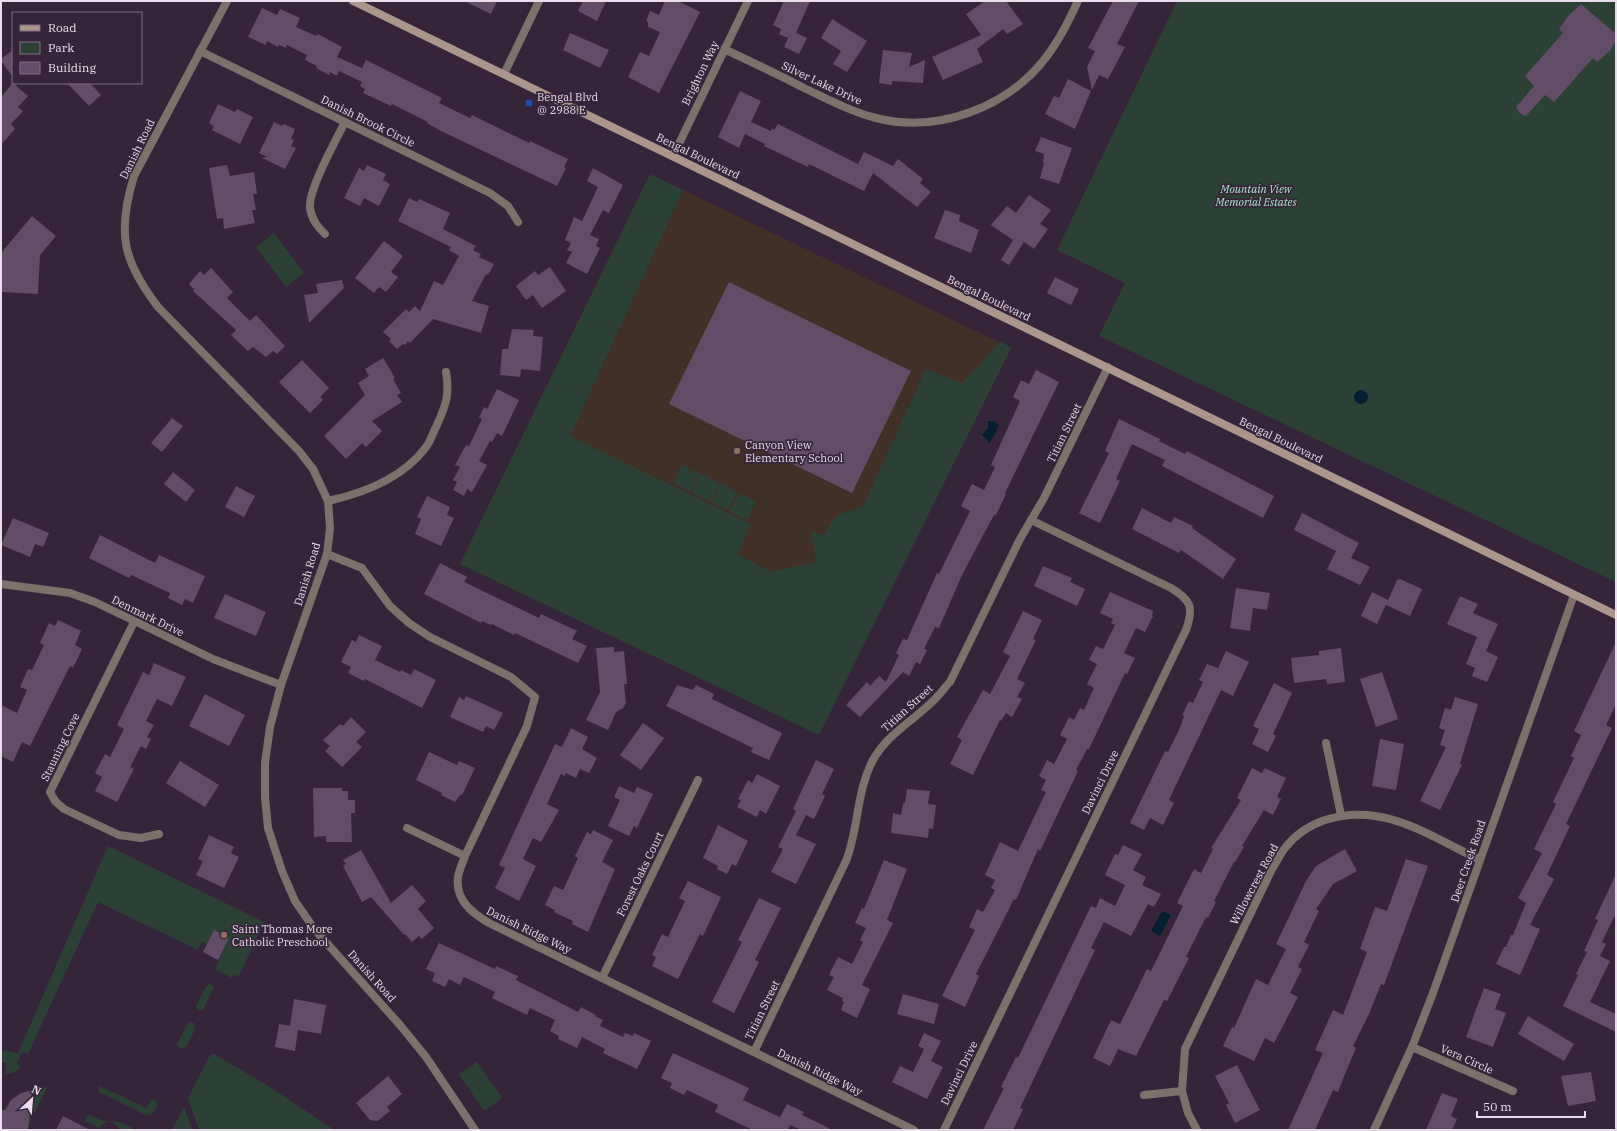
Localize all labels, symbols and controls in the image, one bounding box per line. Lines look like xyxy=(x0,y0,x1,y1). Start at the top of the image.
legend xyxy=(12,12,142,84)
text: Road xyxy=(48,20,77,35)
street label: Brighton Way xyxy=(678,38,722,108)
text: Park xyxy=(48,40,74,55)
street label: Silver Lake Drive xyxy=(779,58,865,108)
text: Building xyxy=(48,60,96,75)
place label: Bengal Blvd @ 2988 E xyxy=(537,90,599,117)
street label: Danish Brook Circle xyxy=(319,92,418,150)
marker: Bengal Blvd @ 2988 E xyxy=(524,98,534,108)
street label: Danish Road xyxy=(116,116,158,181)
street label: Bengal Boulevard xyxy=(654,130,742,182)
park label: Mountain View Memorial Estates xyxy=(1215,182,1297,209)
street label: Bengal Boulevard xyxy=(945,272,1033,324)
street label: Titian Street xyxy=(1044,401,1084,465)
street label: Bengal Boulevard xyxy=(1237,414,1325,466)
place label: Canyon View Elementary School xyxy=(745,438,843,465)
marker: Canyon View Elementary School xyxy=(732,446,742,456)
street label: Danish Road xyxy=(291,540,323,607)
street label: Denmark Drive xyxy=(110,592,187,640)
street label: Titian Street xyxy=(878,681,936,735)
street label: Stauning Cove xyxy=(37,711,83,783)
street label: Davinci Drive xyxy=(1078,748,1122,816)
street label: Deer Creek Road xyxy=(1447,818,1489,904)
street label: Forest Oaks Court xyxy=(613,829,667,919)
street label: Willowcrest Road xyxy=(1227,841,1281,927)
street label: Danish Ridge Way xyxy=(484,903,574,957)
place label: Saint Thomas More Catholic Preschool xyxy=(232,922,333,949)
marker: Saint Thomas More Catholic Preschool xyxy=(219,930,229,940)
street label: Danish Road xyxy=(345,947,399,1005)
street label: Titian Street xyxy=(742,978,782,1042)
street label: Davinci Drive xyxy=(937,1039,981,1107)
street label: Vera Circle xyxy=(1438,1041,1496,1077)
street label: Danish Ridge Way xyxy=(775,1045,865,1099)
north arrow xyxy=(12,1079,52,1119)
text: N xyxy=(29,1082,44,1098)
scale bar xyxy=(1477,1093,1585,1119)
text: 50 m xyxy=(1483,1099,1512,1114)

